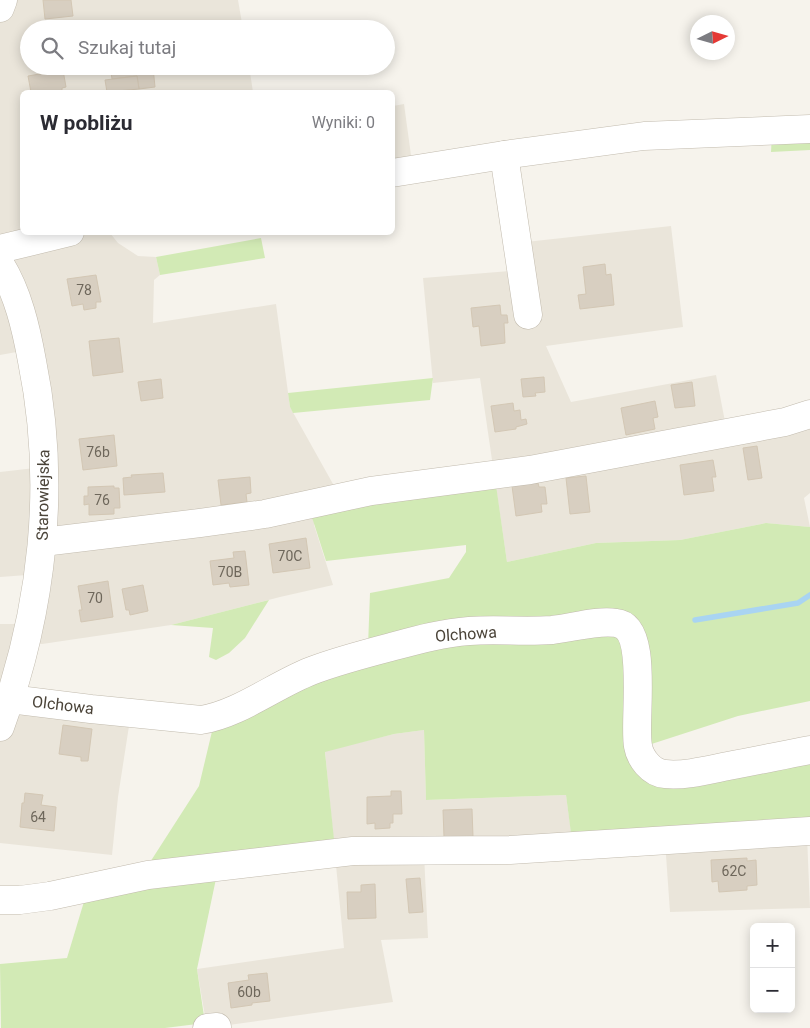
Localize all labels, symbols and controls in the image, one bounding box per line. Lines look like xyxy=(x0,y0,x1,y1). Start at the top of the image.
north arrow xyxy=(690,15,735,60)
search box xyxy=(20,20,395,75)
icon: search xyxy=(38,34,66,62)
text: Szukaj tutaj xyxy=(78,36,176,59)
text: W pobliżu xyxy=(40,111,133,135)
text: Wyniki: 0 xyxy=(312,113,375,132)
house number: 78 xyxy=(76,282,92,298)
house number: 76b xyxy=(86,444,110,460)
street label: Starowiejska xyxy=(33,449,53,541)
house number: 76 xyxy=(94,492,110,508)
house number: 70C xyxy=(278,548,302,564)
house number: 70B xyxy=(218,564,242,580)
house number: 70 xyxy=(87,590,103,606)
street label: Olchowa xyxy=(434,622,498,646)
street label: Olchowa xyxy=(31,692,95,718)
house number: 64 xyxy=(30,809,46,825)
house number: 62C xyxy=(722,863,746,879)
map controls xyxy=(750,923,795,1013)
button: + xyxy=(750,923,795,968)
button: − xyxy=(750,968,795,1013)
house number: 60b xyxy=(237,984,261,1000)

